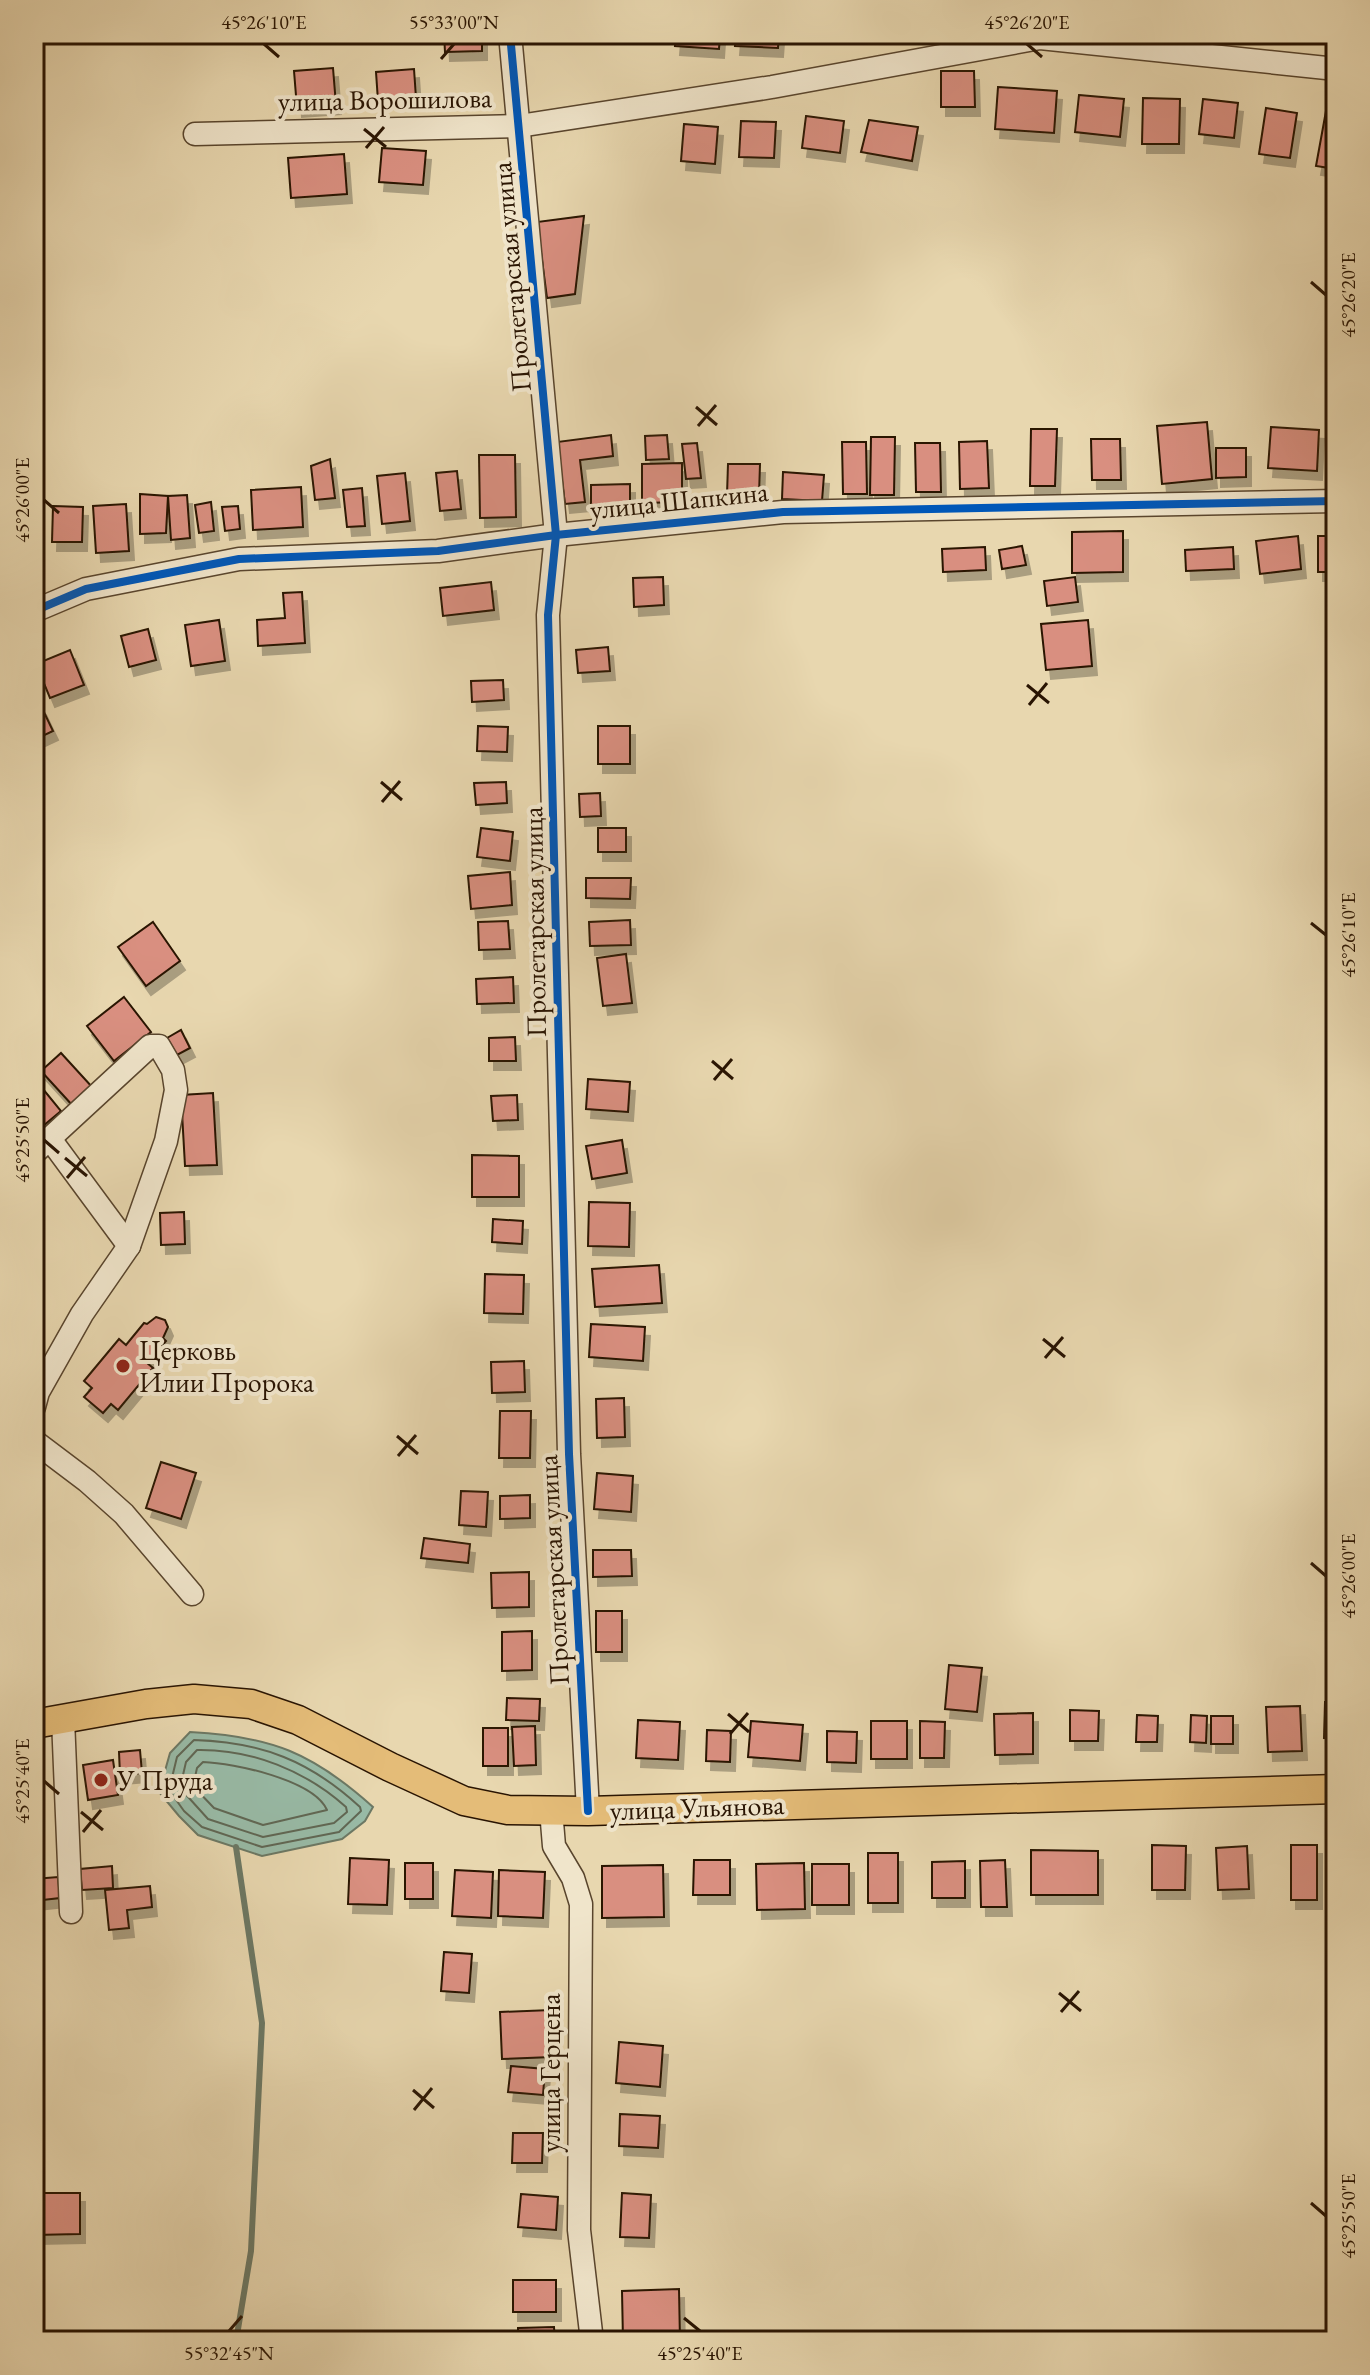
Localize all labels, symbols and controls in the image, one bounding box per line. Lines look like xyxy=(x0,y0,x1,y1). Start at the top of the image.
text: 45°26'10"E xyxy=(221,9,307,35)
text: 55°33'00"N xyxy=(409,9,499,35)
text: 45°26'20"E xyxy=(984,9,1070,35)
street label: улица Ворошилова xyxy=(278,79,493,119)
street label: Пролетарская улица xyxy=(483,160,539,394)
text: 45°26'20"E xyxy=(1335,252,1361,338)
text: 45°26'00"E xyxy=(9,457,35,543)
street label: улица Шапкина xyxy=(588,473,771,527)
street label: Пролетарская улица xyxy=(514,805,554,1038)
text: 45°26'10"E xyxy=(1335,892,1361,978)
text: 45°25'50"E xyxy=(9,1097,35,1183)
place label: Церковь Илии Пророка xyxy=(139,1332,315,1400)
marker: Церковь Илии Пророка xyxy=(114,1357,132,1375)
street label: Пролетарская улица xyxy=(529,1453,577,1686)
text: 45°26'00"E xyxy=(1335,1533,1361,1619)
text: 45°25'40"E xyxy=(9,1738,35,1824)
place label: У Пруда xyxy=(116,1762,214,1798)
marker: У Пруда xyxy=(92,1771,110,1789)
street label: улица Ульянова xyxy=(609,1786,786,1828)
street label: улица Герцена xyxy=(532,1992,568,2153)
text: 45°25'50"E xyxy=(1335,2173,1361,2259)
text: 55°32'45"N xyxy=(184,2340,274,2366)
text: 45°25'40"E xyxy=(657,2340,743,2366)

